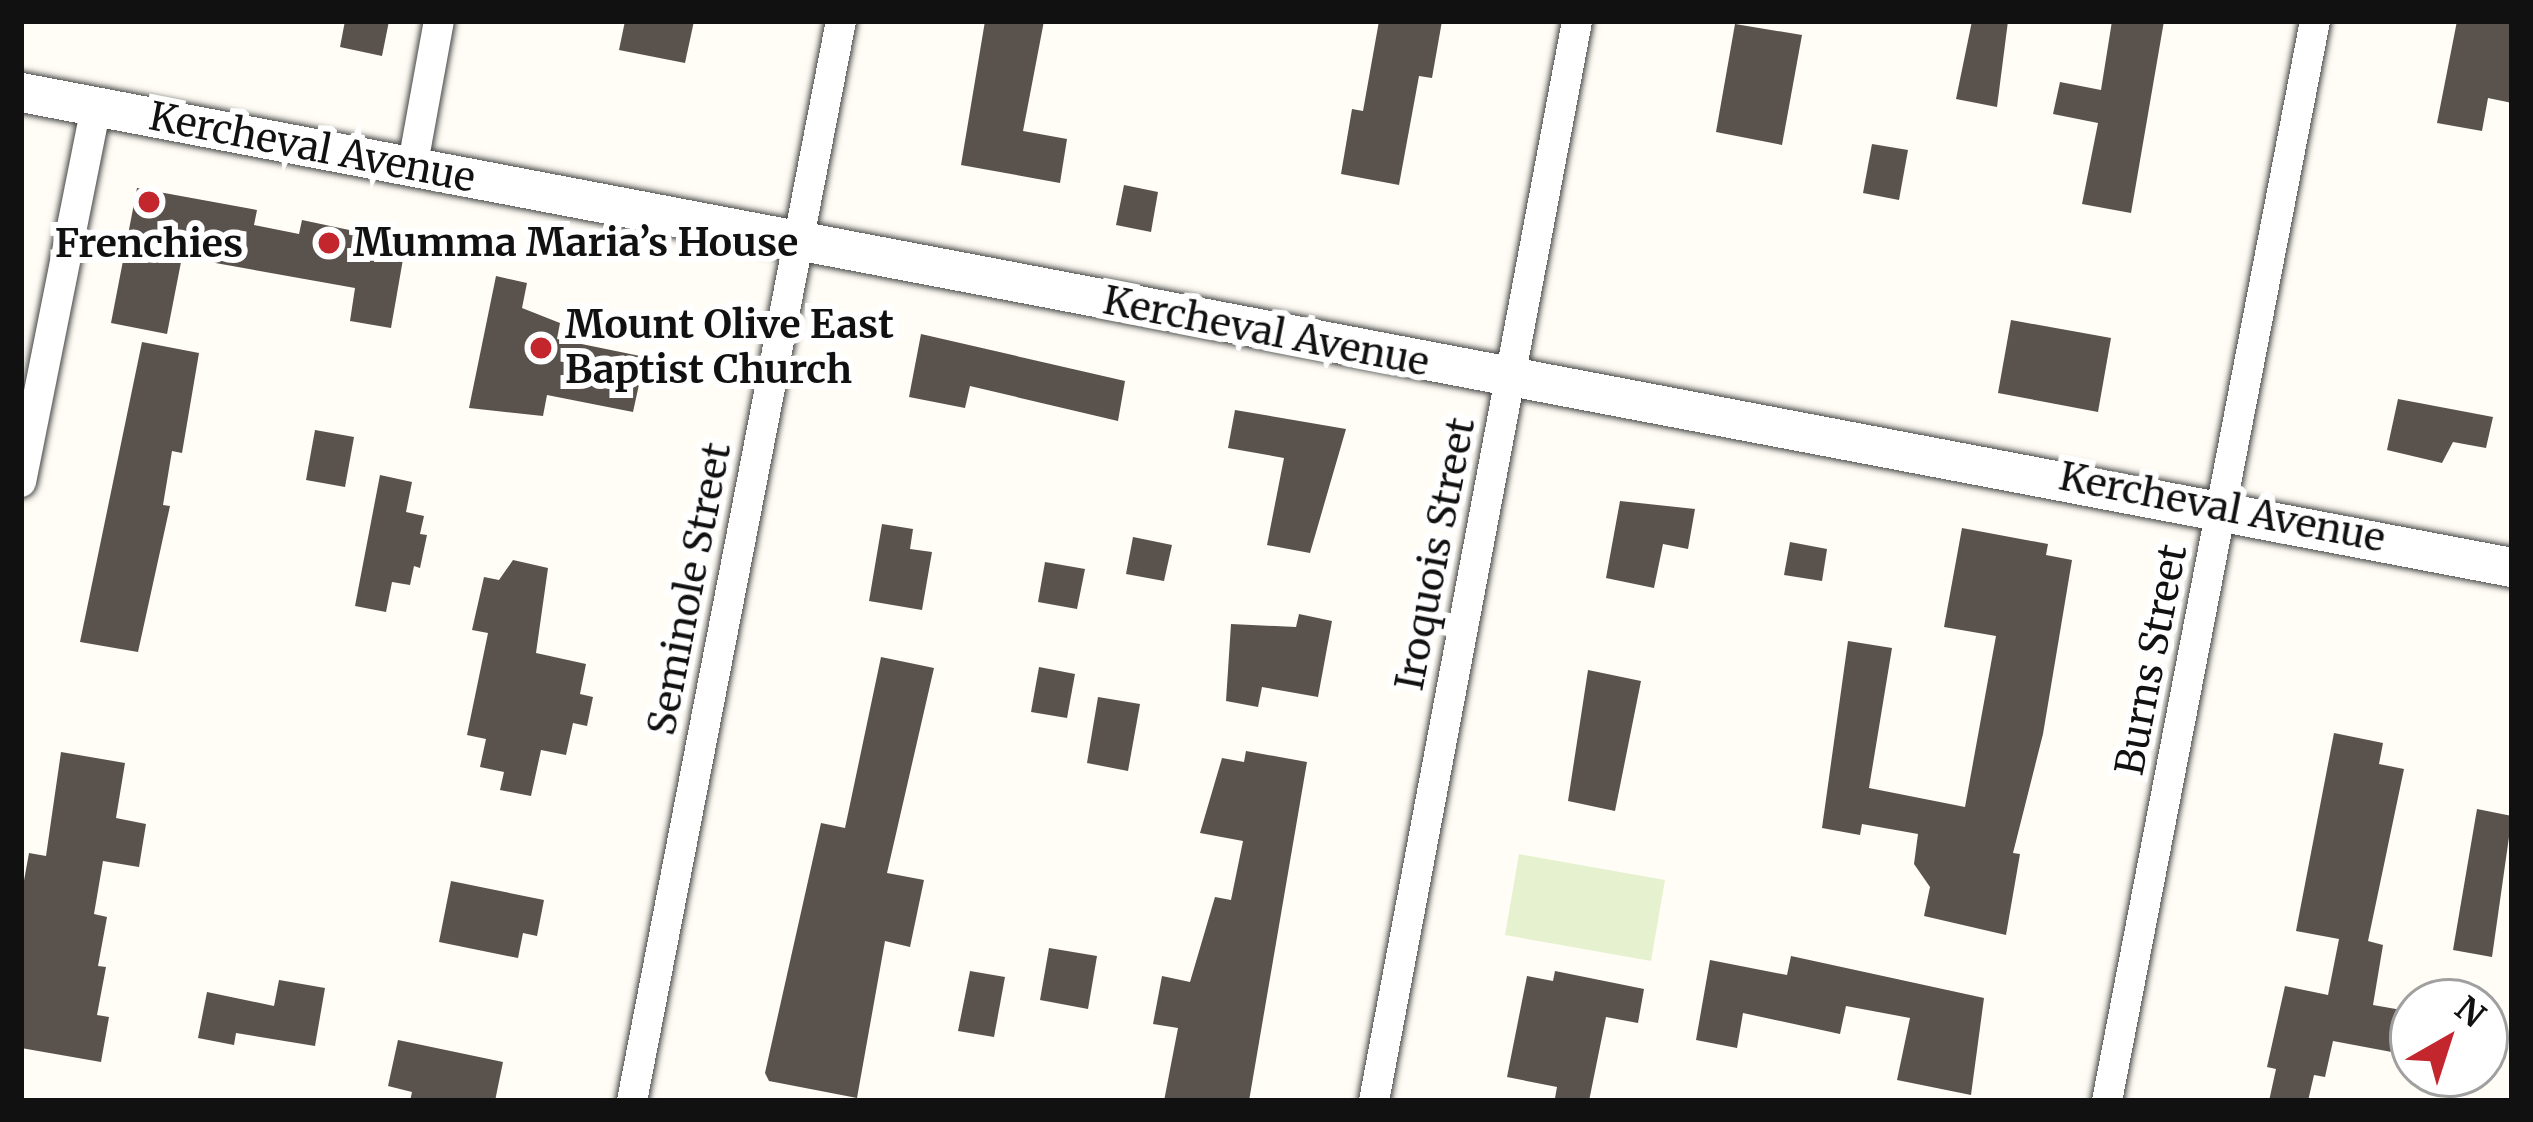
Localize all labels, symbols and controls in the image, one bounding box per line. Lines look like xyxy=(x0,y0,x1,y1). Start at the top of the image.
street label: Kercheval Avenue xyxy=(145,93,479,203)
marker: Frenchies xyxy=(136,189,162,215)
place label: Mumma Maria’s House xyxy=(353,220,798,266)
place label: Frenchies xyxy=(55,221,243,267)
marker: Mumma Maria’s House xyxy=(316,230,342,256)
street label: Kercheval Avenue xyxy=(1099,277,1433,387)
place label: Mount Olive East Baptist Church xyxy=(565,303,894,394)
marker: Mount Olive East Baptist Church xyxy=(528,335,554,361)
street label: Iroquois Street xyxy=(1387,414,1485,694)
street label: Seminole Street xyxy=(639,439,741,739)
street label: Kercheval Avenue xyxy=(2055,453,2389,563)
street label: Burns Street xyxy=(2107,541,2197,779)
north arrow xyxy=(2389,978,2509,1098)
text: N xyxy=(2447,988,2493,1036)

